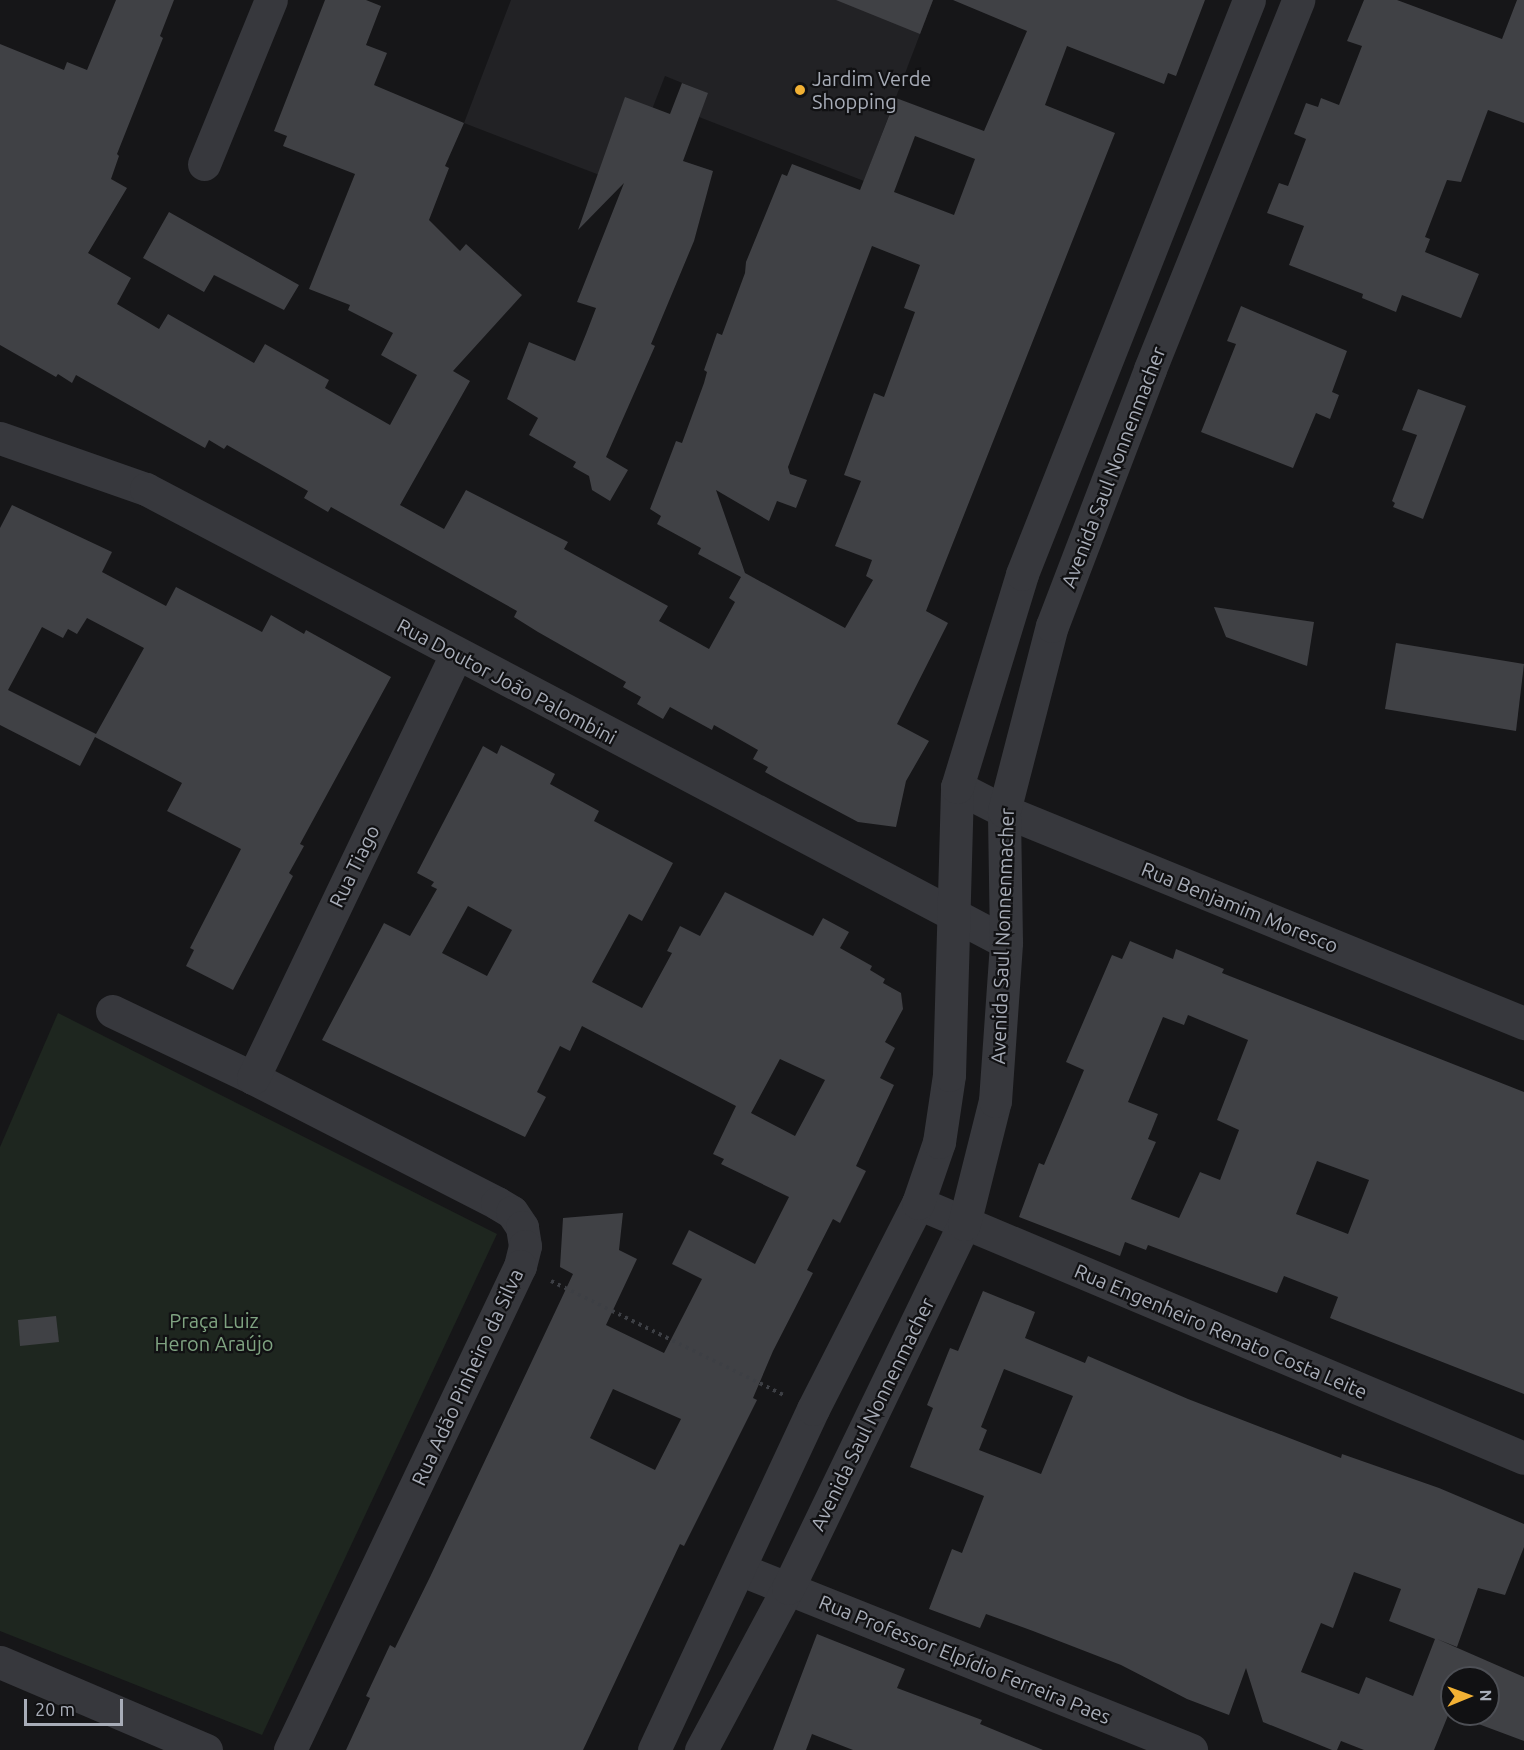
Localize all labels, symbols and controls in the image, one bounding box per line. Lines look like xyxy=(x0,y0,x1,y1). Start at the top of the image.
place label: Jardim Verde Shopping xyxy=(812,66,931,113)
marker: Jardim Verde Shopping xyxy=(793,83,807,97)
street label: Avenida Saul Nonnenmacher xyxy=(1056,343,1170,591)
street label: Rua Doutor João Palombini xyxy=(393,613,621,749)
street label: Avenida Saul Nonnenmacher xyxy=(986,807,1018,1065)
street label: Rua Tiago xyxy=(324,821,384,911)
street label: Rua Benjamim Moresco xyxy=(1138,856,1342,958)
street label: Rua Engenheiro Renato Costa Leite xyxy=(1071,1258,1371,1404)
street label: Rua Adão Pinheiro da Silva xyxy=(406,1265,528,1489)
street label: Avenida Saul Nonnenmacher xyxy=(805,1293,939,1535)
park label: Praça Luiz Heron Araújo xyxy=(154,1309,274,1356)
street label: Rua Professor Elpídio Ferreira Paes xyxy=(816,1589,1114,1729)
north arrow xyxy=(1440,1666,1500,1726)
scale bar xyxy=(27,1687,126,1725)
text: N xyxy=(1477,1690,1495,1702)
text: 20 m xyxy=(35,1699,75,1719)

